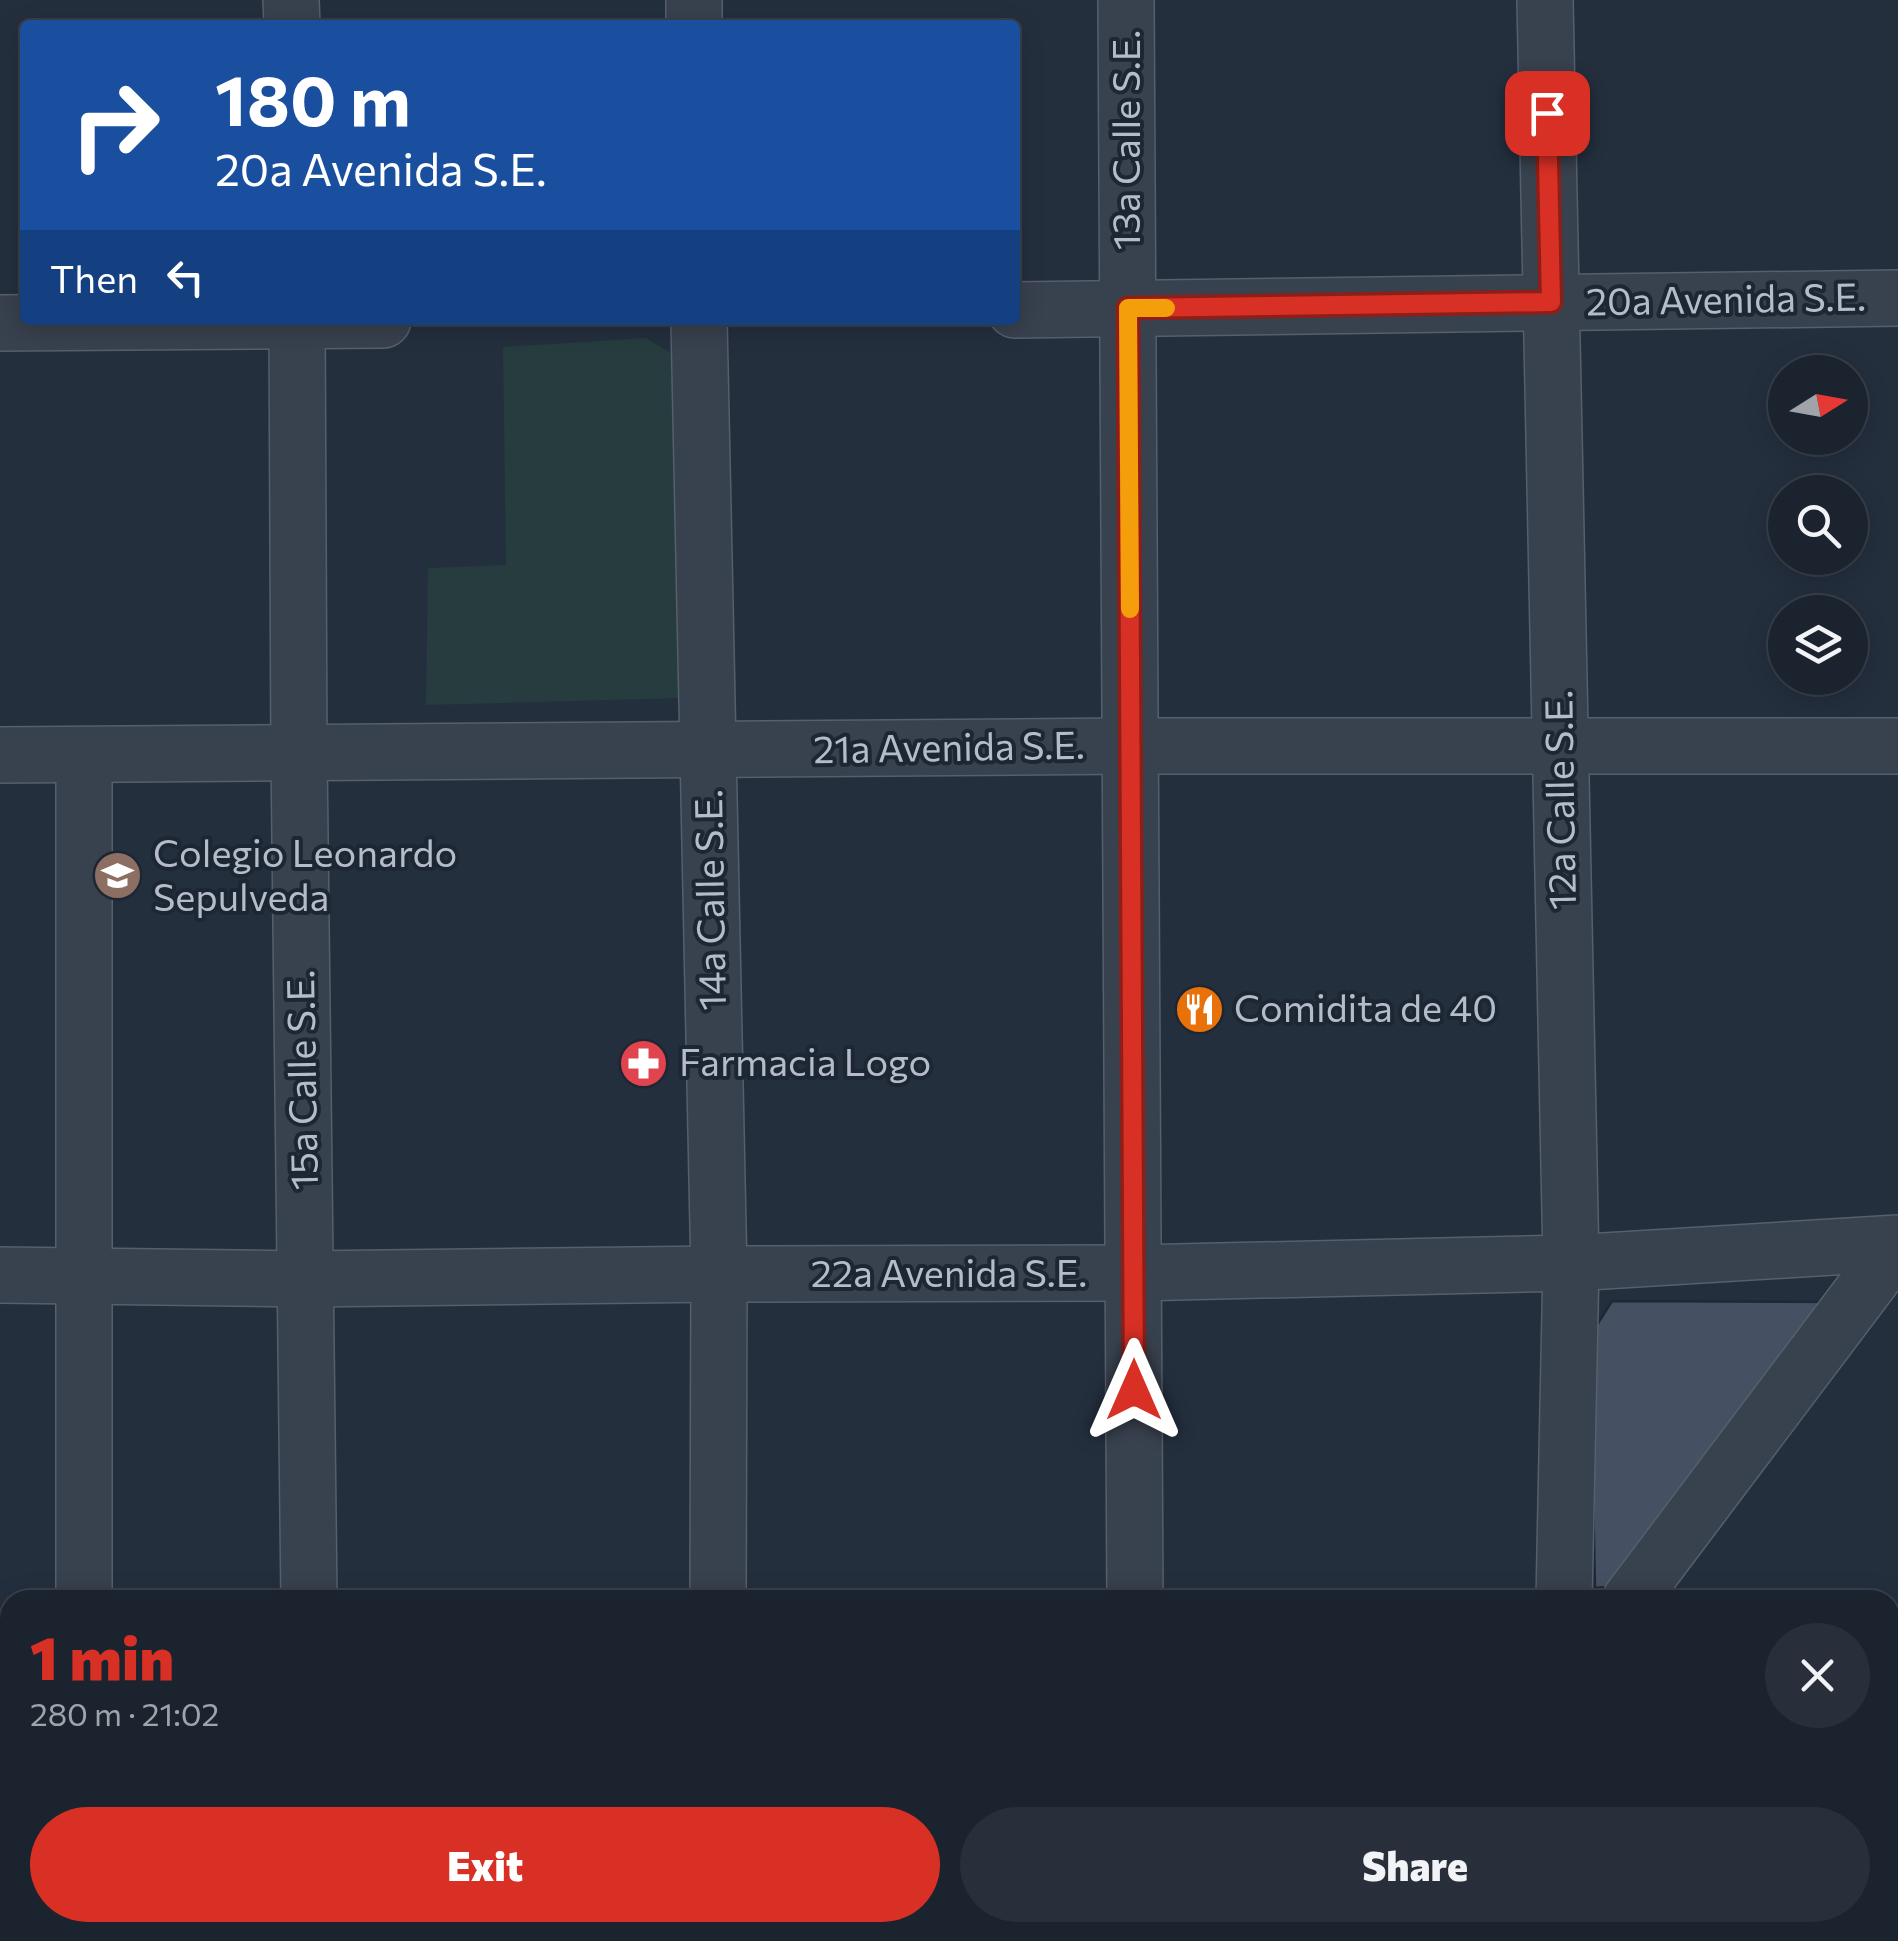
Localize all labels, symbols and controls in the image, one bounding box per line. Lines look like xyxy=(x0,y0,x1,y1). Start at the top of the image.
street label: 13a Calle S.E. xyxy=(1101,30,1148,250)
text: 180 m xyxy=(215,55,411,140)
icon: right xyxy=(50,60,180,190)
pin xyxy=(1505,71,1590,156)
icon: arrive xyxy=(1520,86,1575,141)
text: 20a Avenida S.E. xyxy=(215,140,547,195)
icon: left xyxy=(158,250,213,305)
text: Then xyxy=(50,254,138,301)
street label: 20a Avenida S.E. xyxy=(1586,272,1866,323)
north arrow xyxy=(1768,355,1868,455)
map controls xyxy=(1768,355,1868,695)
button: search xyxy=(1768,475,1868,575)
button: layers xyxy=(1768,595,1868,695)
street label: 12a Calle S.E. xyxy=(1533,690,1584,910)
street label: 21a Avenida S.E. xyxy=(813,720,1085,771)
street label: 14a Calle S.E. xyxy=(683,789,734,1011)
place label: Colegio Leonardo Sepulveda xyxy=(153,828,457,919)
school or university icon: Colegio Leonardo Sepulveda xyxy=(92,850,144,902)
street label: 15a Calle S.E. xyxy=(275,969,326,1191)
restaurant icon: Comidita de 40 xyxy=(1173,983,1225,1035)
place label: Comidita de 40 xyxy=(1234,983,1497,1030)
pharmacy icon: Farmacia Logo xyxy=(618,1037,670,1089)
place label: Farmacia Logo xyxy=(679,1037,931,1084)
street label: 22a Avenida S.E. xyxy=(811,1248,1087,1295)
position arrow xyxy=(1082,1338,1186,1442)
text: 1 min xyxy=(30,1619,174,1692)
button: close xyxy=(1765,1623,1870,1728)
text: 280 m · 21:02 xyxy=(30,1693,219,1733)
button: Exit xyxy=(30,1807,940,1922)
button: Share xyxy=(960,1807,1870,1922)

